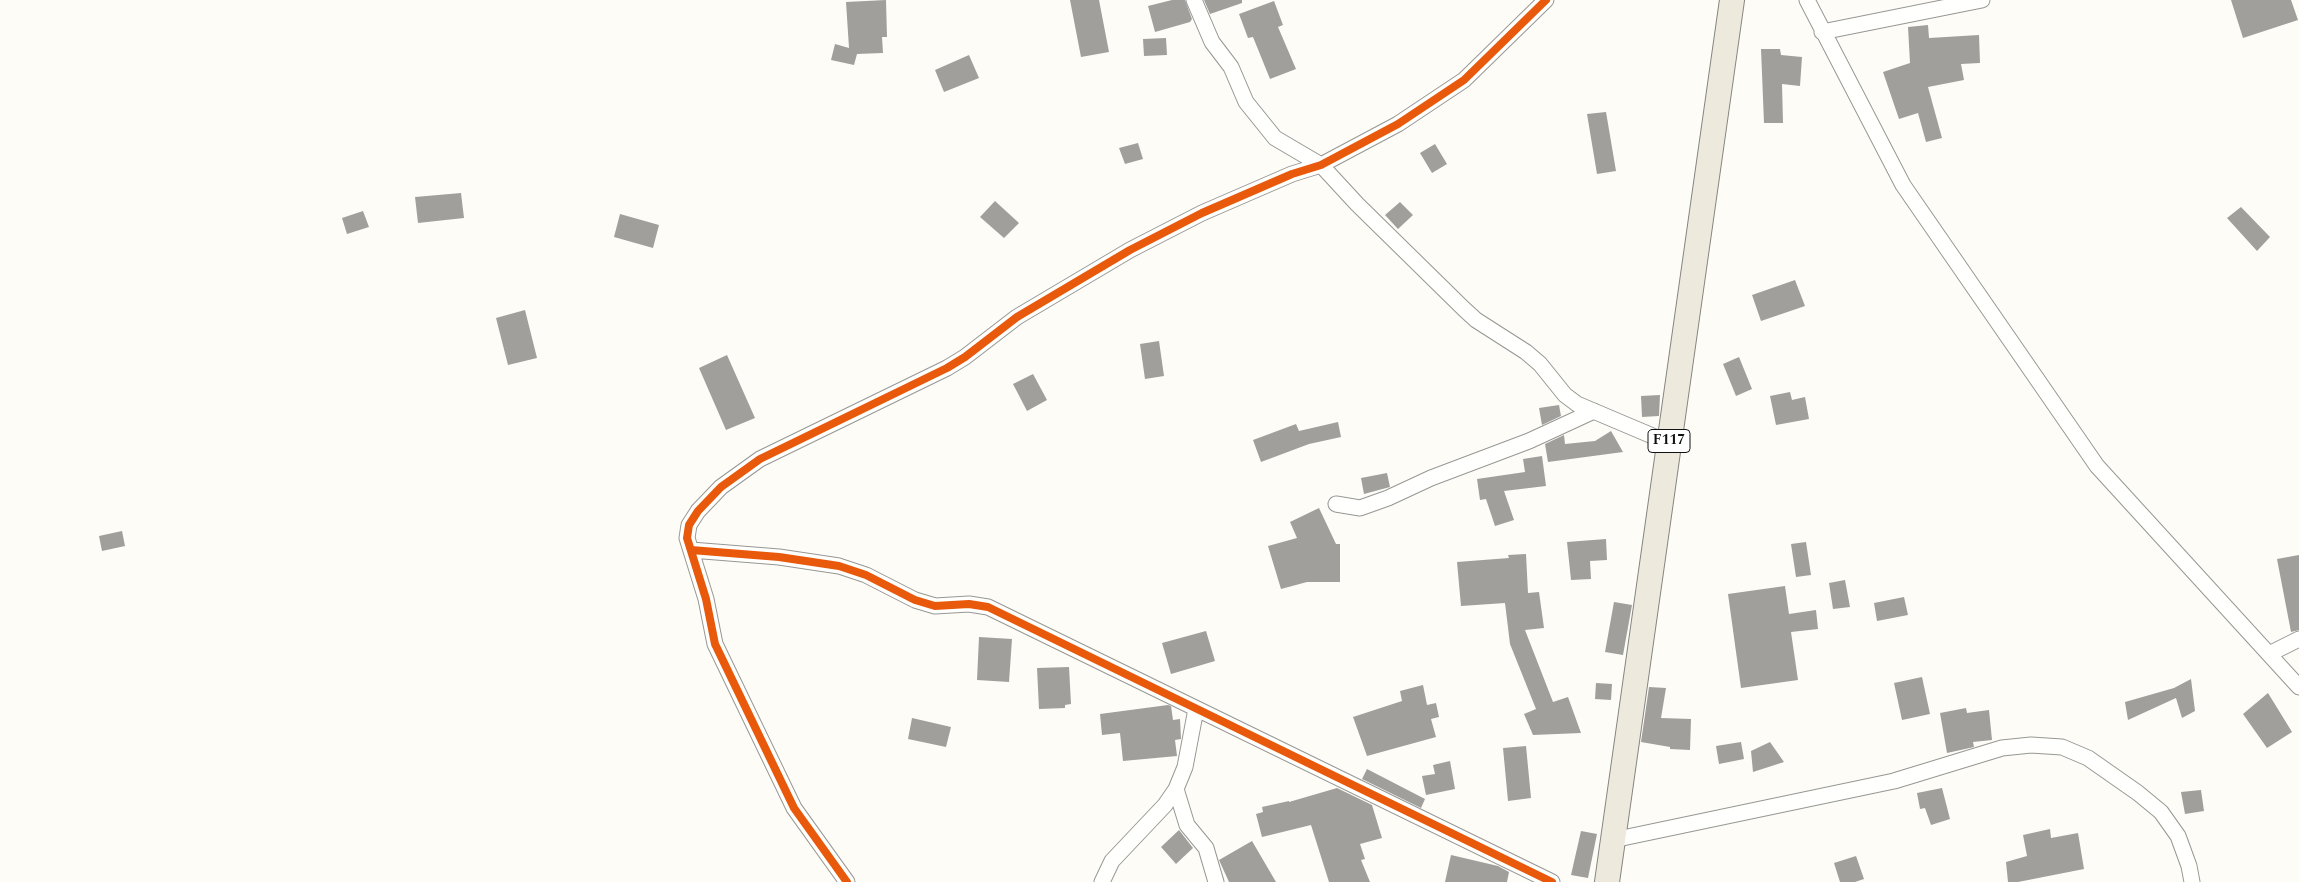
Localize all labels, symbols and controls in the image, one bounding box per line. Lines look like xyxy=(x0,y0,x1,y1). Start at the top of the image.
road number: F117 xyxy=(1648,430,1690,452)

